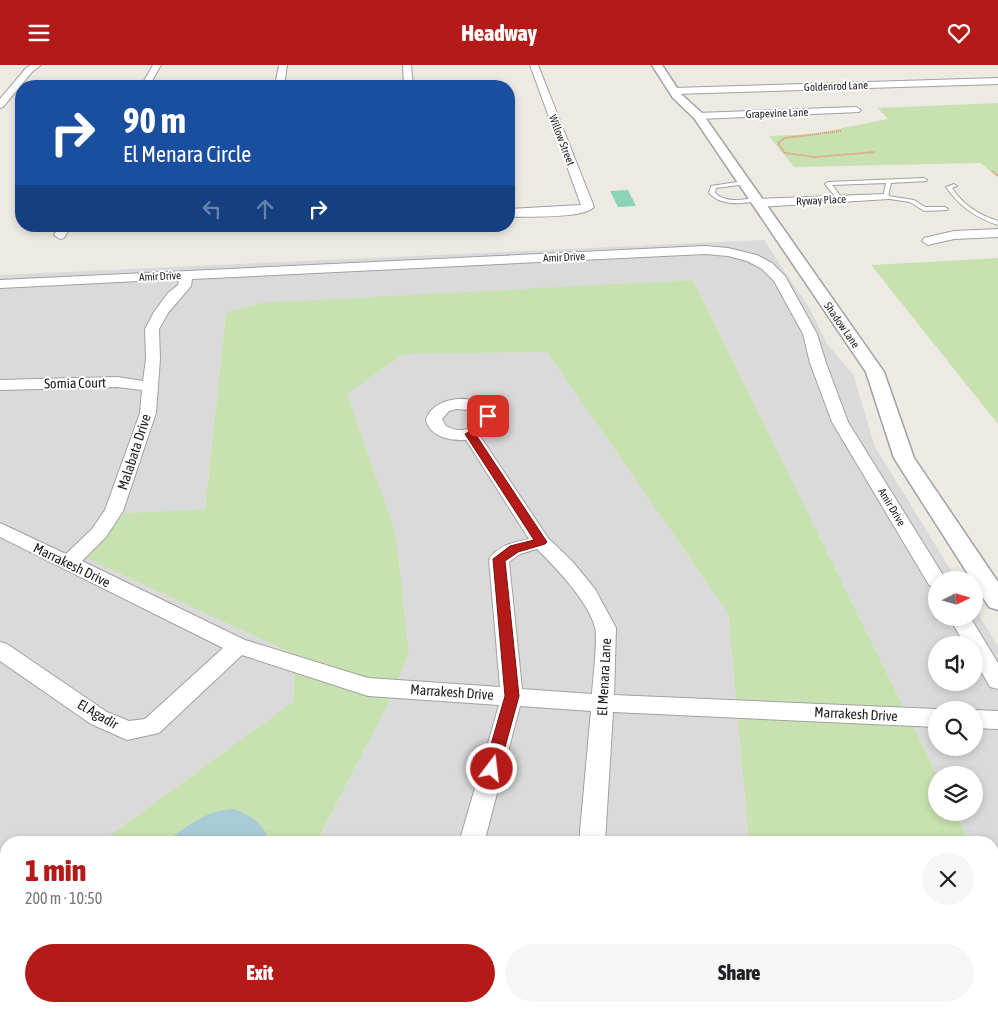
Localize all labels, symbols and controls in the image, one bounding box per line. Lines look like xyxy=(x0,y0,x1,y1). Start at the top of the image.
icon: menu xyxy=(25,19,53,47)
icon: heart xyxy=(945,19,973,47)
text: Headway xyxy=(461,20,537,46)
street label: Goldenrod Lane xyxy=(804,79,868,93)
icon: right xyxy=(40,100,105,165)
text: 90 m xyxy=(123,100,186,140)
street label: Grapevine Lane xyxy=(745,106,809,120)
street label: Willow Street xyxy=(547,113,577,167)
text: El Menara Circle xyxy=(123,141,251,167)
street label: Ryway Place xyxy=(796,193,846,207)
icon: left xyxy=(198,195,226,223)
icon: ahead xyxy=(251,195,279,223)
icon: right xyxy=(304,195,332,223)
street label: Amir Drive xyxy=(543,250,585,264)
street label: Amir Drive xyxy=(139,269,181,283)
street label: Shadow Lane xyxy=(822,300,862,350)
street label: Somia Court xyxy=(44,374,106,392)
pin xyxy=(467,395,509,437)
icon: arrive xyxy=(474,402,502,430)
street label: Malabata Drive xyxy=(114,412,154,492)
street label: Amir Drive xyxy=(876,486,908,528)
street label: Marrakesh Drive xyxy=(31,540,113,590)
north arrow xyxy=(928,571,982,626)
map controls xyxy=(928,571,983,821)
button: sound xyxy=(928,636,983,691)
street label: El Menara Lane xyxy=(594,638,614,716)
street label: Marrakesh Drive xyxy=(410,681,494,703)
street label: El Agadir xyxy=(75,696,122,733)
button: search xyxy=(928,701,983,756)
street label: Marrakesh Drive xyxy=(814,704,898,724)
position arrow xyxy=(465,742,517,794)
button: layers xyxy=(928,766,983,821)
text: 1 min xyxy=(25,853,86,887)
button: close xyxy=(922,853,974,905)
text: 200 m · 10:50 xyxy=(25,889,102,907)
button: Exit xyxy=(25,944,495,1002)
button: Share xyxy=(505,944,974,1002)

